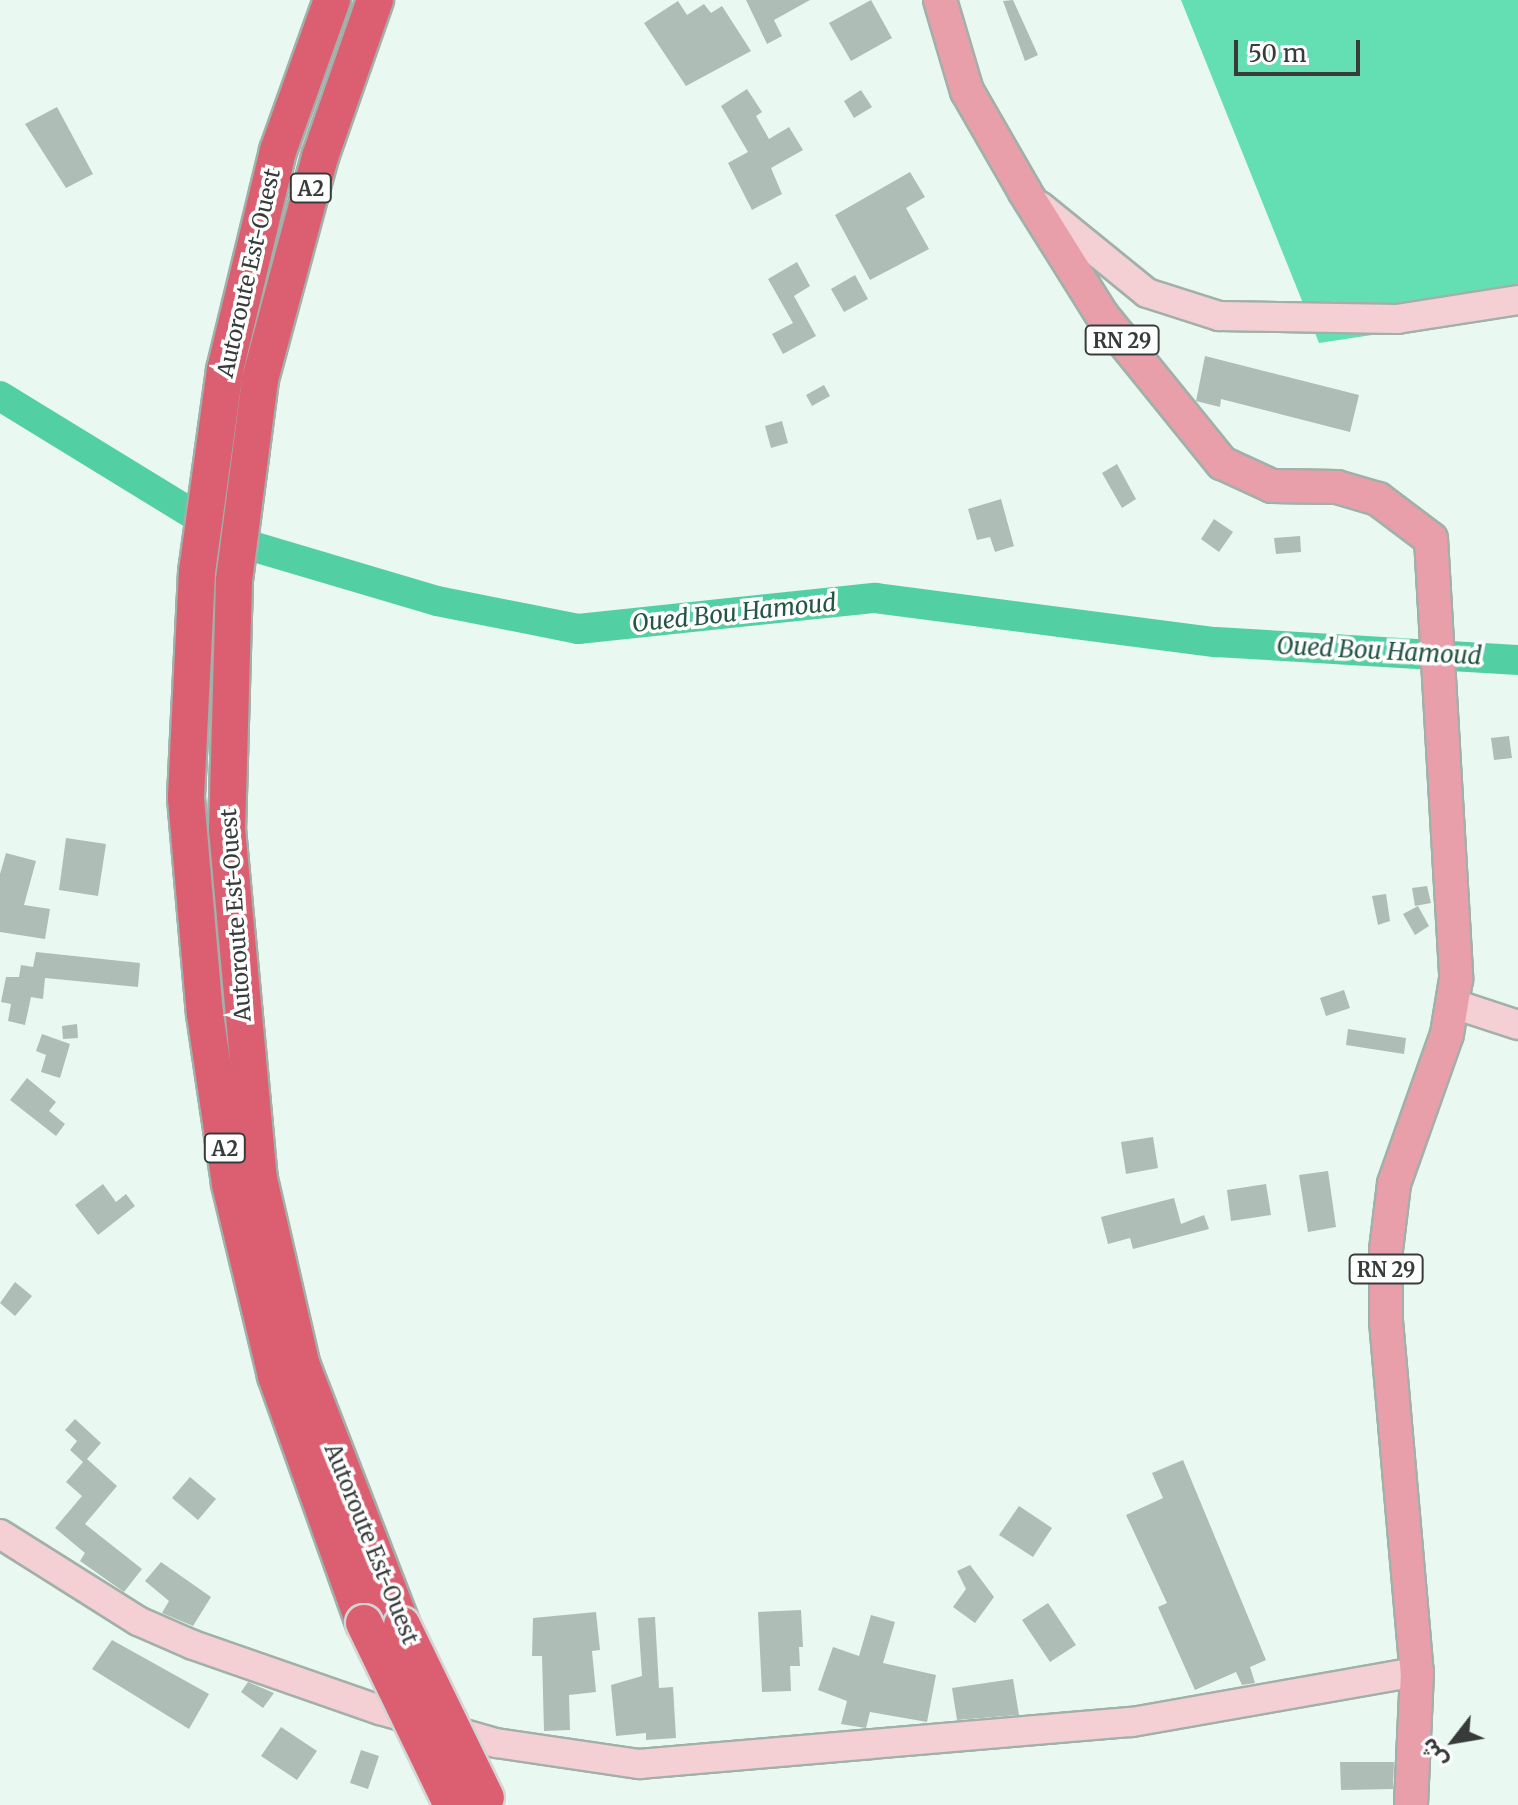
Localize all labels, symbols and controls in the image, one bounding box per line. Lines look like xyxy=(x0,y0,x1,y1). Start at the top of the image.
scale bar xyxy=(1238,24,1364,74)
text: 50 m xyxy=(1248,38,1307,69)
street label: Autoroute Est-Ouest xyxy=(212,166,286,380)
road number: A2 xyxy=(289,172,333,204)
road number: RN 29 xyxy=(1084,324,1160,356)
water label: Oued Bou Hamoud xyxy=(630,588,838,638)
water label: Oued Bou Hamoud xyxy=(1276,631,1482,671)
street label: Autoroute Est-Ouest xyxy=(215,807,257,1023)
road number: A2 xyxy=(203,1132,247,1164)
road number: RN 29 xyxy=(1348,1253,1424,1285)
street label: Autoroute Est-Ouest xyxy=(319,1440,423,1648)
north arrow xyxy=(1414,1701,1494,1781)
text: ش xyxy=(1414,1733,1453,1773)

